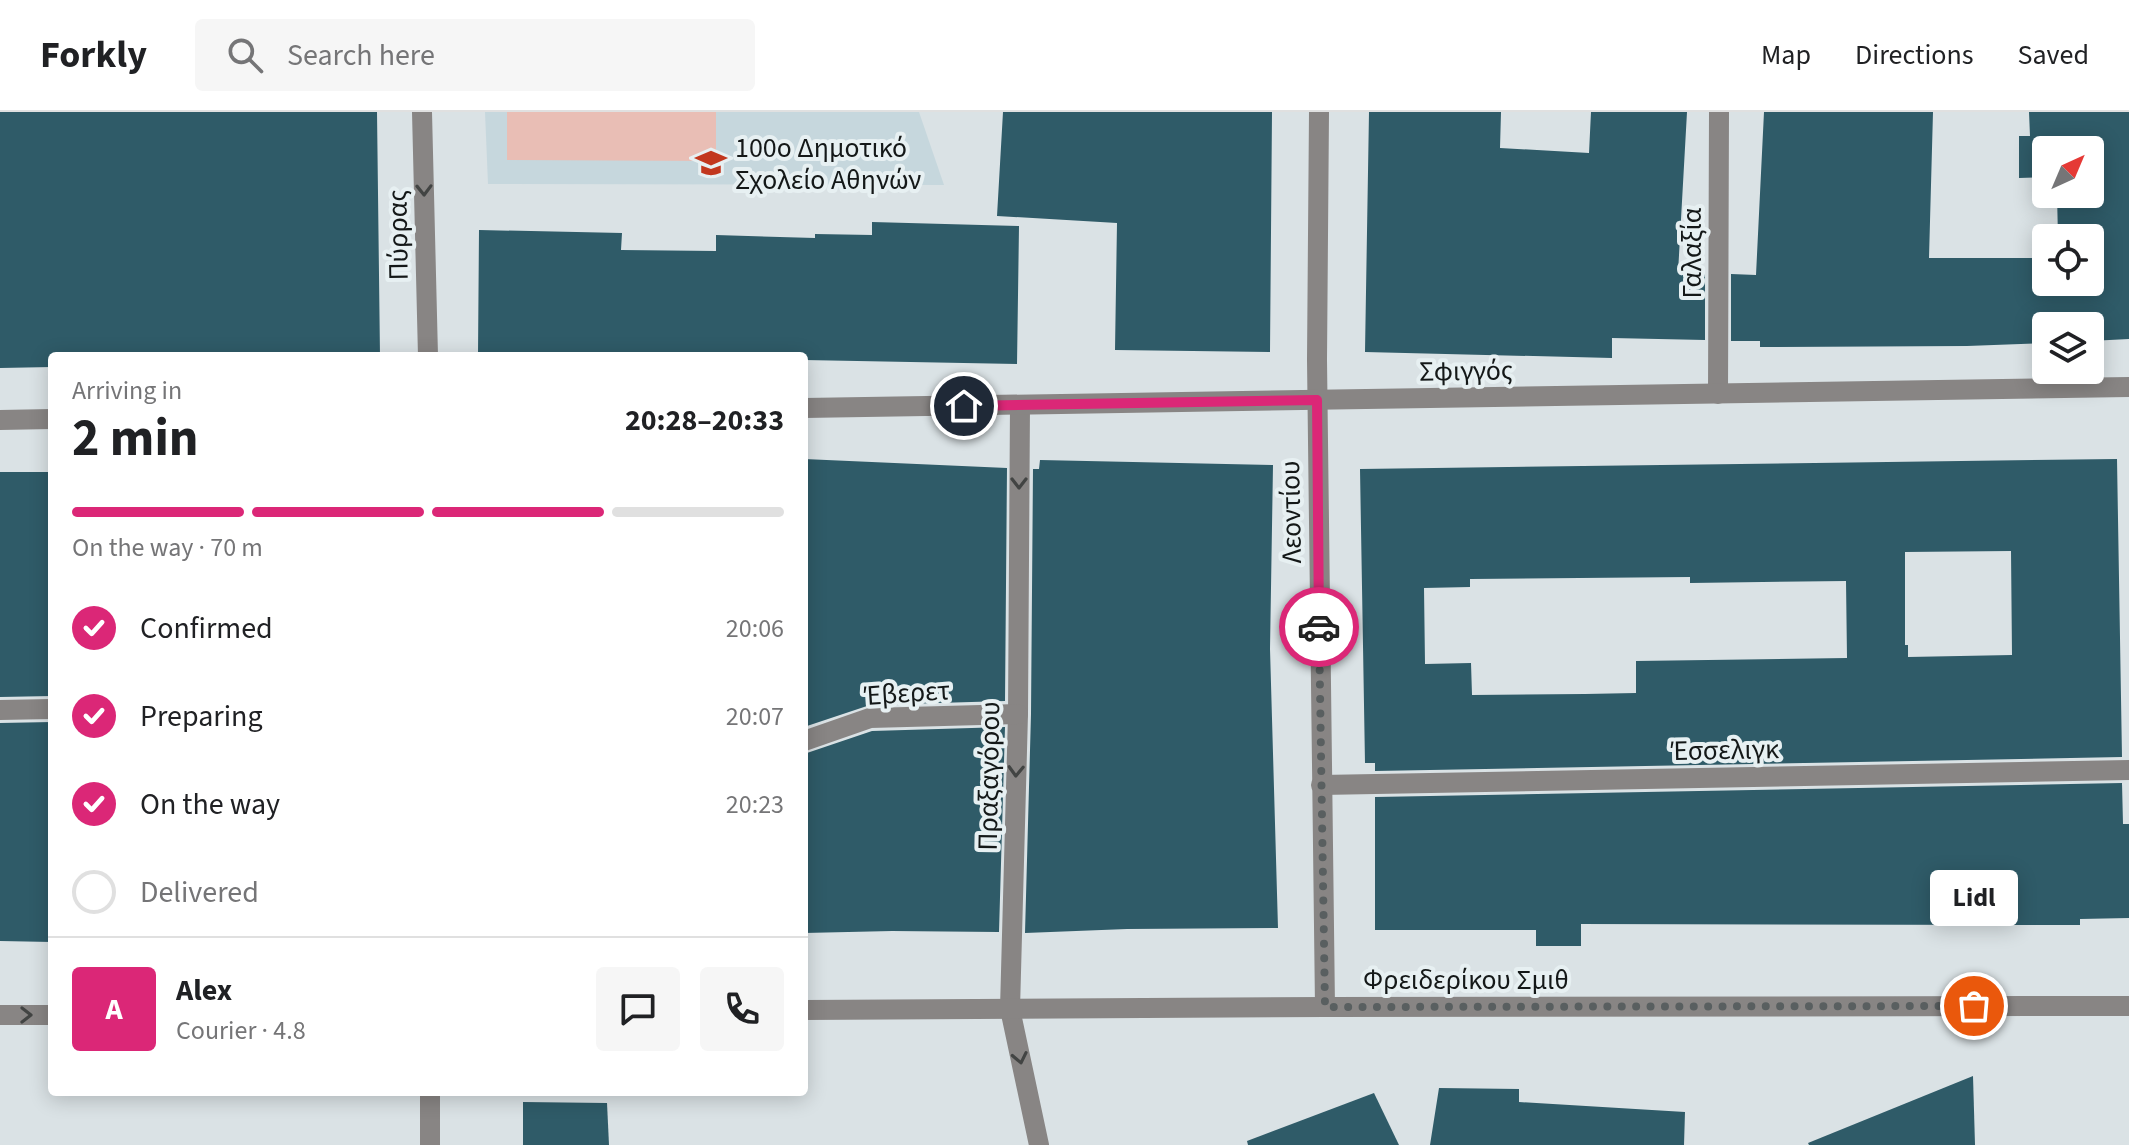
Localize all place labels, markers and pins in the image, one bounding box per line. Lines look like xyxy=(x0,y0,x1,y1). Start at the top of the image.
place label: 100ο Δημοτικό Σχολείο Αθηνών xyxy=(735,128,921,200)
school or university icon: 100ο Δημοτικό Σχολείο Αθηνών xyxy=(694,146,728,180)
pin xyxy=(930,372,998,440)
callout: Lidl xyxy=(1930,870,2018,926)
pin xyxy=(1940,972,2008,1040)

